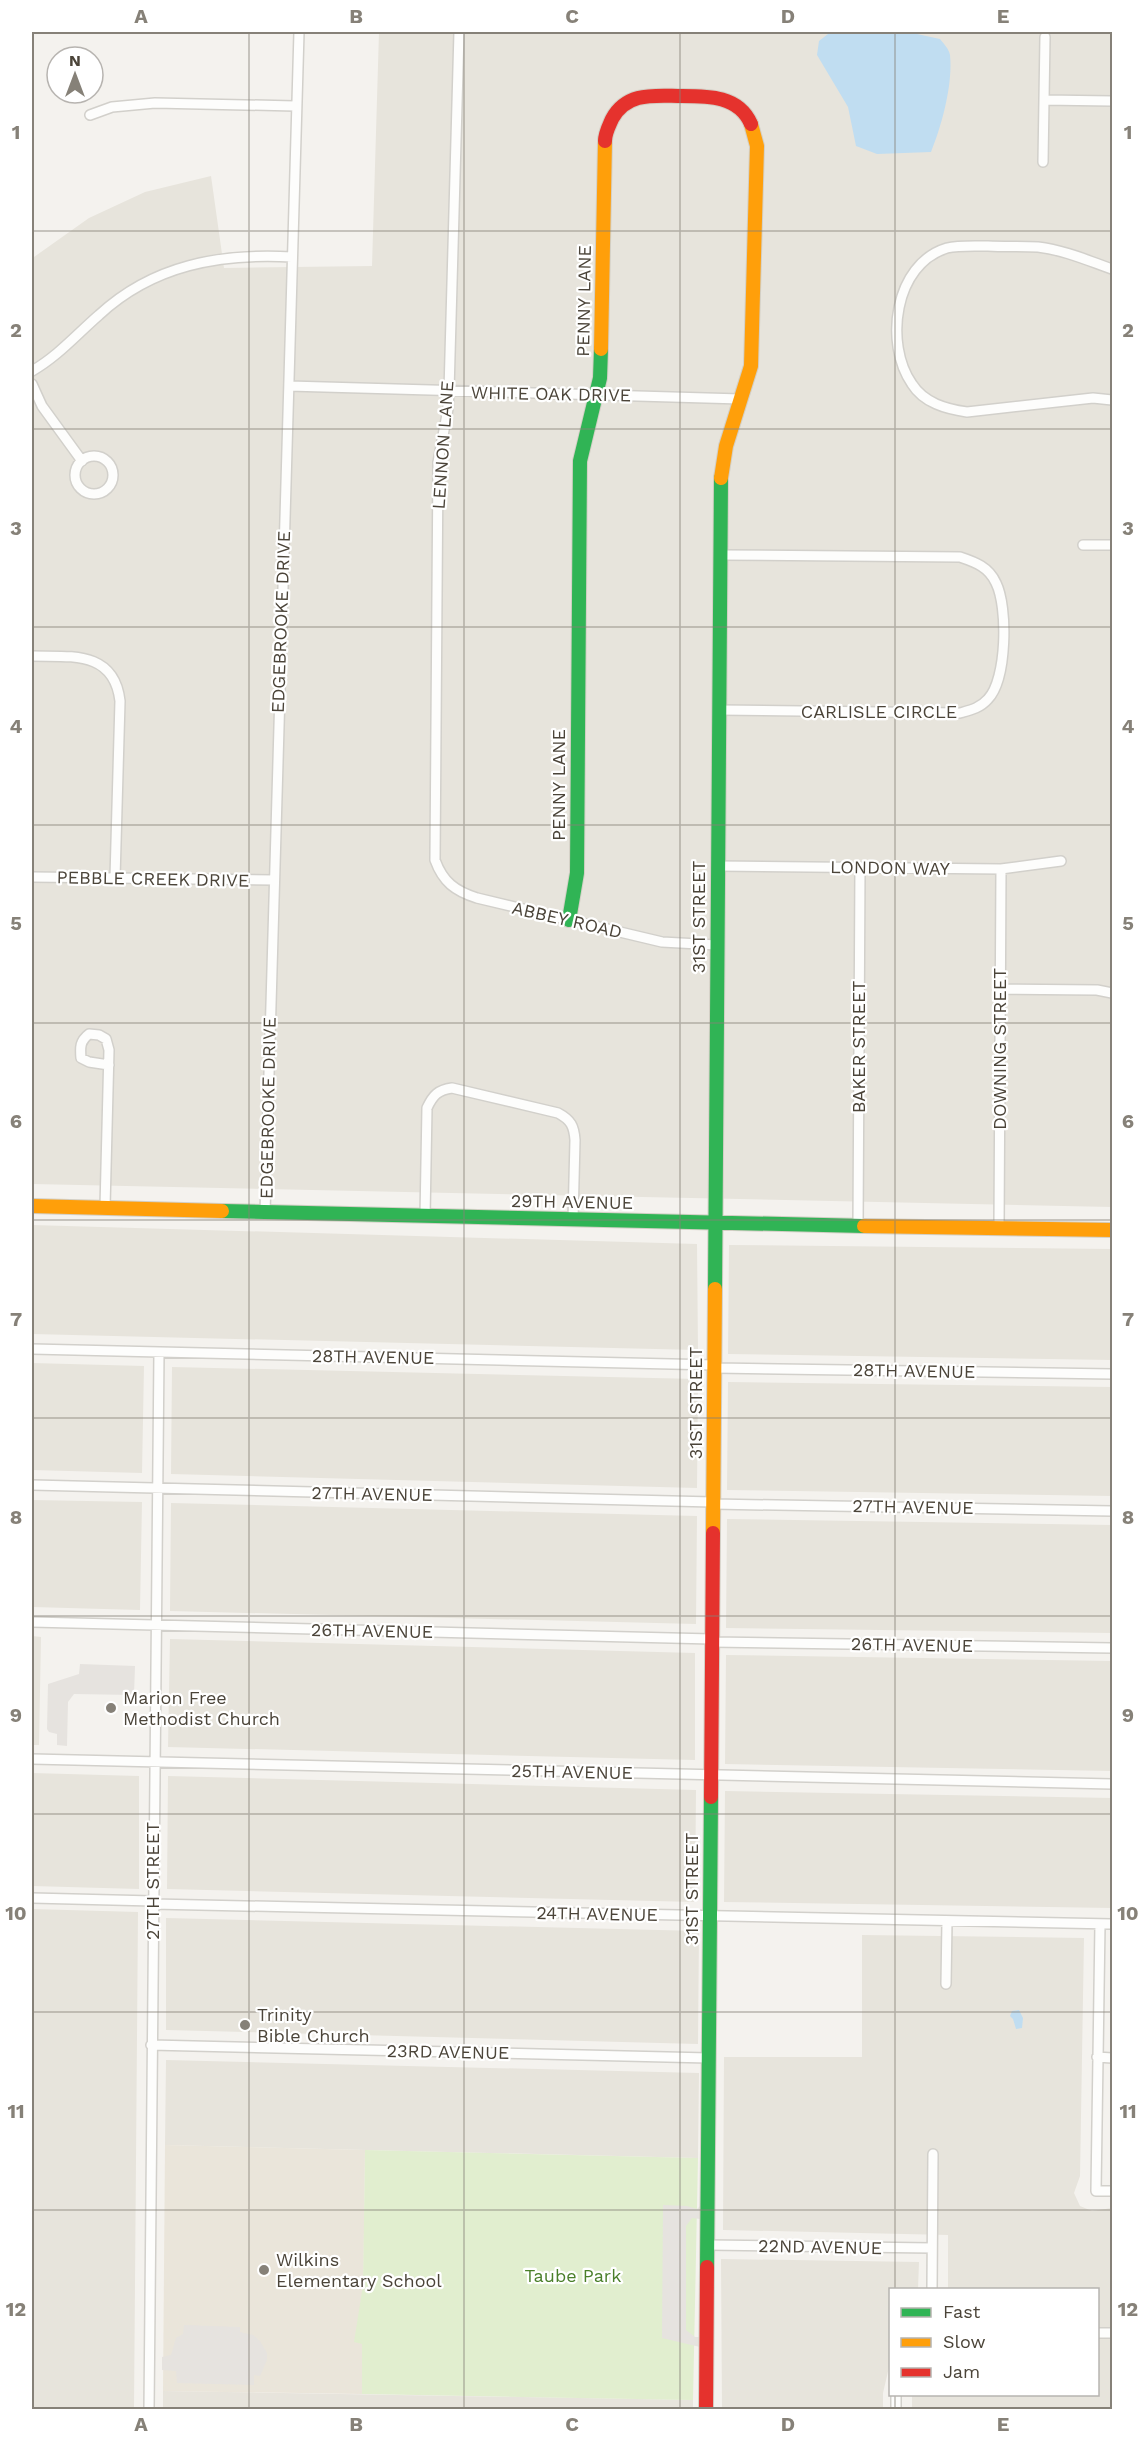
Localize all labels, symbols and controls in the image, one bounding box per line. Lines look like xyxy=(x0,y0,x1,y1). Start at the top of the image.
text: A xyxy=(134,4,148,28)
text: B xyxy=(349,4,363,28)
text: C xyxy=(565,4,579,28)
text: D xyxy=(781,4,795,28)
text: E xyxy=(997,4,1009,28)
north arrow xyxy=(45,45,105,105)
text: N xyxy=(69,51,81,70)
text: 1 xyxy=(12,120,20,144)
text: 1 xyxy=(1124,120,1132,144)
street label: PENNY LANE xyxy=(572,245,595,357)
text: 2 xyxy=(10,318,22,342)
text: 2 xyxy=(1122,318,1134,342)
street label: LENNON LANE xyxy=(428,380,457,510)
street label: WHITE OAK DRIVE xyxy=(471,382,631,405)
text: 3 xyxy=(10,516,22,540)
text: 3 xyxy=(1122,516,1134,540)
street label: EDGEBROOKE DRIVE xyxy=(267,530,294,713)
street label: CARLISLE CIRCLE xyxy=(801,701,957,722)
text: 4 xyxy=(10,714,23,738)
text: 4 xyxy=(1122,714,1135,738)
street label: PENNY LANE xyxy=(548,729,569,841)
street label: LONDON WAY xyxy=(830,856,951,879)
street label: 31ST STREET xyxy=(688,861,709,973)
street label: PEBBLE CREEK DRIVE xyxy=(56,866,250,891)
street label: ABBEY ROAD xyxy=(510,897,624,942)
text: 5 xyxy=(10,911,22,935)
text: 5 xyxy=(1122,911,1134,935)
street label: DOWNING STREET xyxy=(989,968,1010,1130)
street label: BAKER STREET xyxy=(848,981,869,1113)
street label: EDGEBROOKE DRIVE xyxy=(255,1017,280,1199)
text: 6 xyxy=(10,1109,22,1133)
text: 6 xyxy=(1122,1109,1134,1133)
street label: 29TH AVENUE xyxy=(511,1190,633,1213)
text: 7 xyxy=(10,1307,22,1331)
text: 7 xyxy=(1122,1307,1134,1331)
street label: 28TH AVENUE xyxy=(312,1345,434,1368)
street label: 31ST STREET xyxy=(685,1347,706,1459)
street label: 28TH AVENUE xyxy=(853,1359,975,1382)
street label: 27TH AVENUE xyxy=(311,1482,433,1505)
street label: 27TH AVENUE xyxy=(852,1495,974,1518)
text: 8 xyxy=(10,1505,22,1529)
text: 8 xyxy=(1122,1505,1134,1529)
street label: 26TH AVENUE xyxy=(311,1619,433,1642)
street label: 26TH AVENUE xyxy=(851,1633,973,1656)
place label: Marion Free Methodist Church xyxy=(123,1687,280,1729)
marker: Marion Free Methodist Church xyxy=(104,1701,118,1715)
text: 9 xyxy=(10,1703,22,1727)
text: 9 xyxy=(1122,1703,1134,1727)
street label: 25TH AVENUE xyxy=(511,1760,633,1783)
street label: 27TH STREET xyxy=(142,1822,163,1940)
street label: 31ST STREET xyxy=(681,1833,702,1945)
text: 10 xyxy=(5,1901,27,1925)
text: 10 xyxy=(1117,1901,1139,1925)
street label: 24TH AVENUE xyxy=(536,1902,658,1925)
place label: Trinity Bible Church xyxy=(257,2004,370,2046)
marker: Trinity Bible Church xyxy=(238,2018,252,2032)
street label: 23RD AVENUE xyxy=(386,2040,510,2063)
text: 11 xyxy=(7,2099,25,2123)
text: 11 xyxy=(1119,2099,1137,2123)
street label: 22ND AVENUE xyxy=(758,2235,882,2258)
place label: Wilkins Elementary School xyxy=(276,2249,442,2291)
marker: Wilkins Elementary School xyxy=(257,2263,271,2277)
park label: Taube Park xyxy=(525,2265,621,2286)
legend xyxy=(889,2288,1099,2396)
text: 12 xyxy=(6,2297,26,2321)
text: 12 xyxy=(1118,2297,1138,2321)
text: Fast xyxy=(943,2301,981,2322)
text: Slow xyxy=(943,2331,986,2352)
text: Jam xyxy=(943,2361,980,2382)
text: A xyxy=(134,2412,148,2436)
text: B xyxy=(349,2412,363,2436)
text: C xyxy=(565,2412,579,2436)
text: D xyxy=(781,2412,795,2436)
text: E xyxy=(997,2412,1009,2436)

